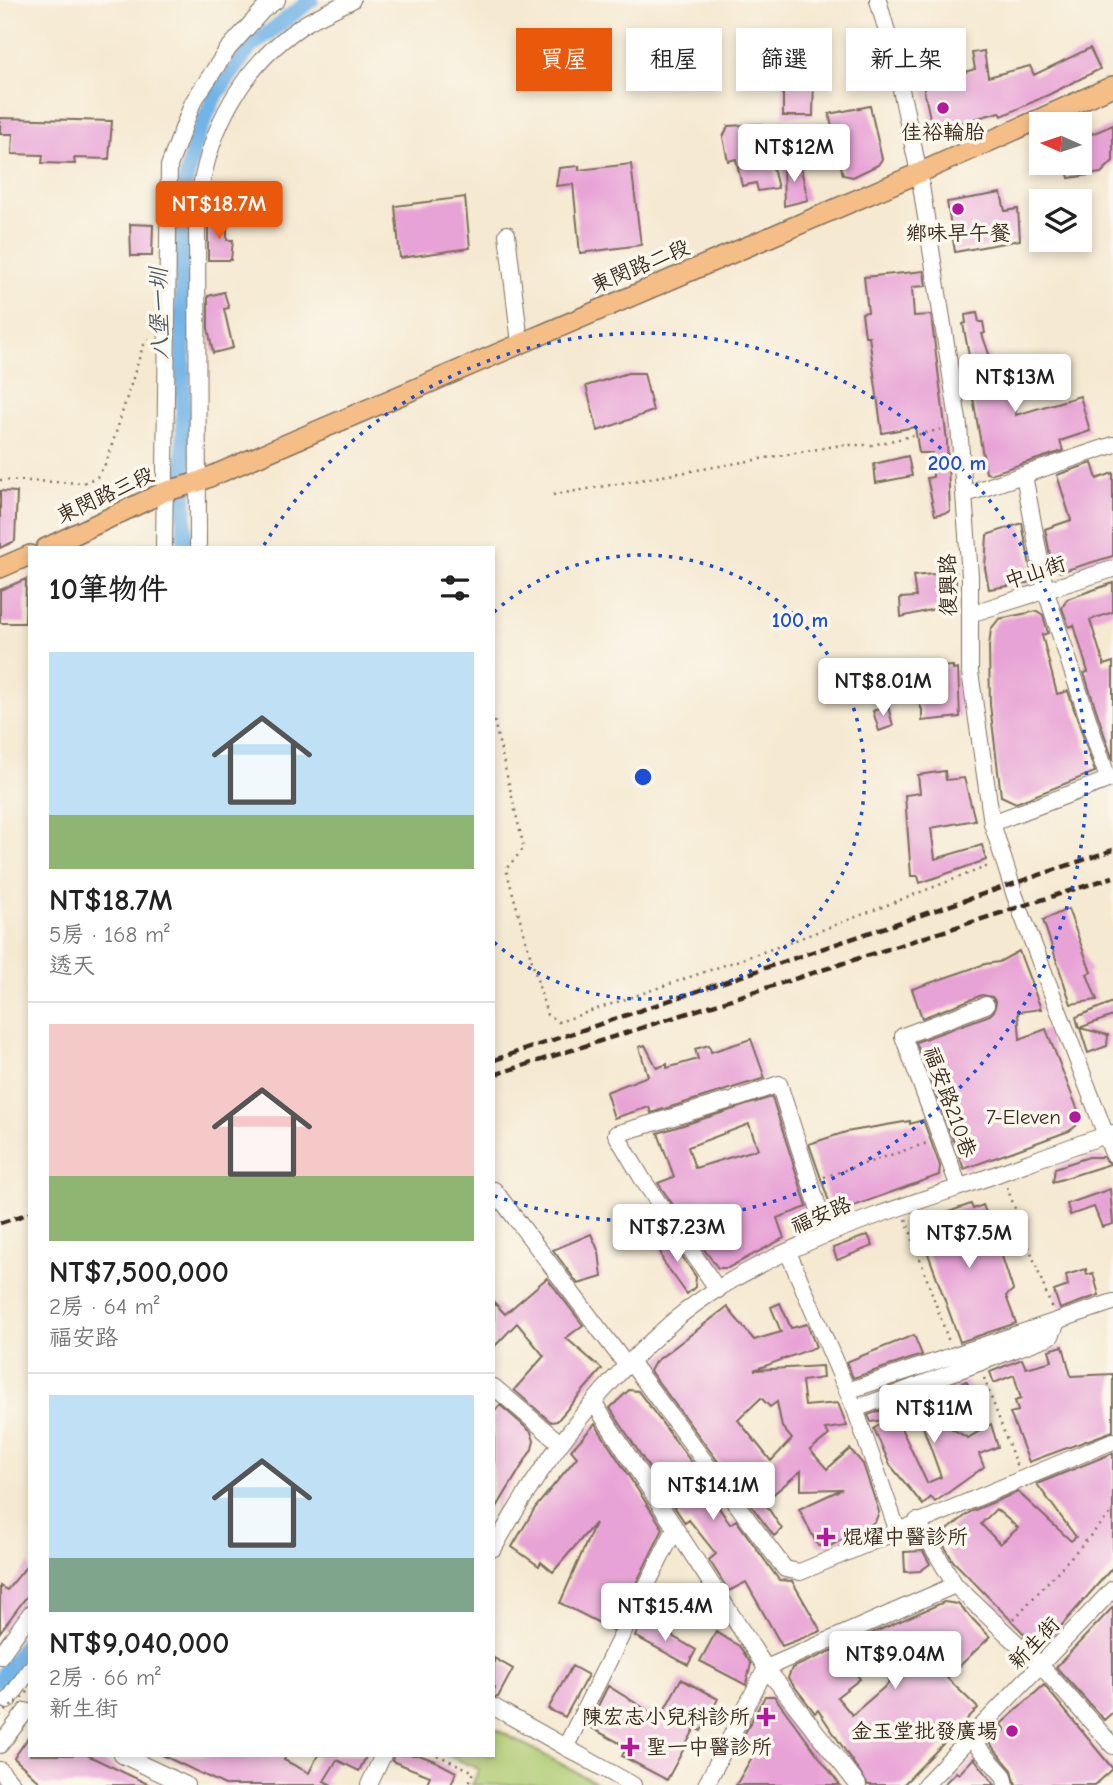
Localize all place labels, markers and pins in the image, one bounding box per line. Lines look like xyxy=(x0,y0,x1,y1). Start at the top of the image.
marker: 佳裕輪胎 xyxy=(935,100,951,116)
place label: 佳裕輪胎 xyxy=(901,120,985,144)
pin: NT$12M xyxy=(737,124,851,184)
pin: NT$18.7M xyxy=(147,182,291,241)
marker: 鄉味早午餐 xyxy=(950,201,966,217)
place label: 鄉味早午餐 xyxy=(906,221,1011,245)
pin: NT$13M xyxy=(958,354,1072,414)
pin: NT$8.01M xyxy=(811,658,955,718)
centre of rings xyxy=(631,765,655,789)
place label: 7-Eleven xyxy=(986,1105,1061,1129)
marker: 7-Eleven xyxy=(1067,1109,1083,1125)
pin: NT$7.23M xyxy=(605,1204,749,1264)
pin: NT$7.5M xyxy=(904,1210,1034,1270)
pin: NT$11M xyxy=(877,1386,991,1445)
pin: NT$14.1M xyxy=(641,1462,785,1522)
place label: 焜燿中醫診所 xyxy=(842,1525,968,1549)
marker: 焜燿中醫診所 xyxy=(816,1527,836,1547)
pin: NT$15.4M xyxy=(593,1584,737,1643)
pin: NT$9.04M xyxy=(823,1632,967,1691)
place label: 陳宏志小兒科診所 xyxy=(582,1705,750,1729)
marker: 陳宏志小兒科診所 xyxy=(756,1707,776,1727)
place label: 金玉堂批發廣場 xyxy=(851,1719,998,1743)
marker: 金玉堂批發廣場 xyxy=(1004,1723,1020,1739)
place label: 聖一中醫診所 xyxy=(646,1735,772,1759)
marker: 聖一中醫診所 xyxy=(620,1737,640,1757)

